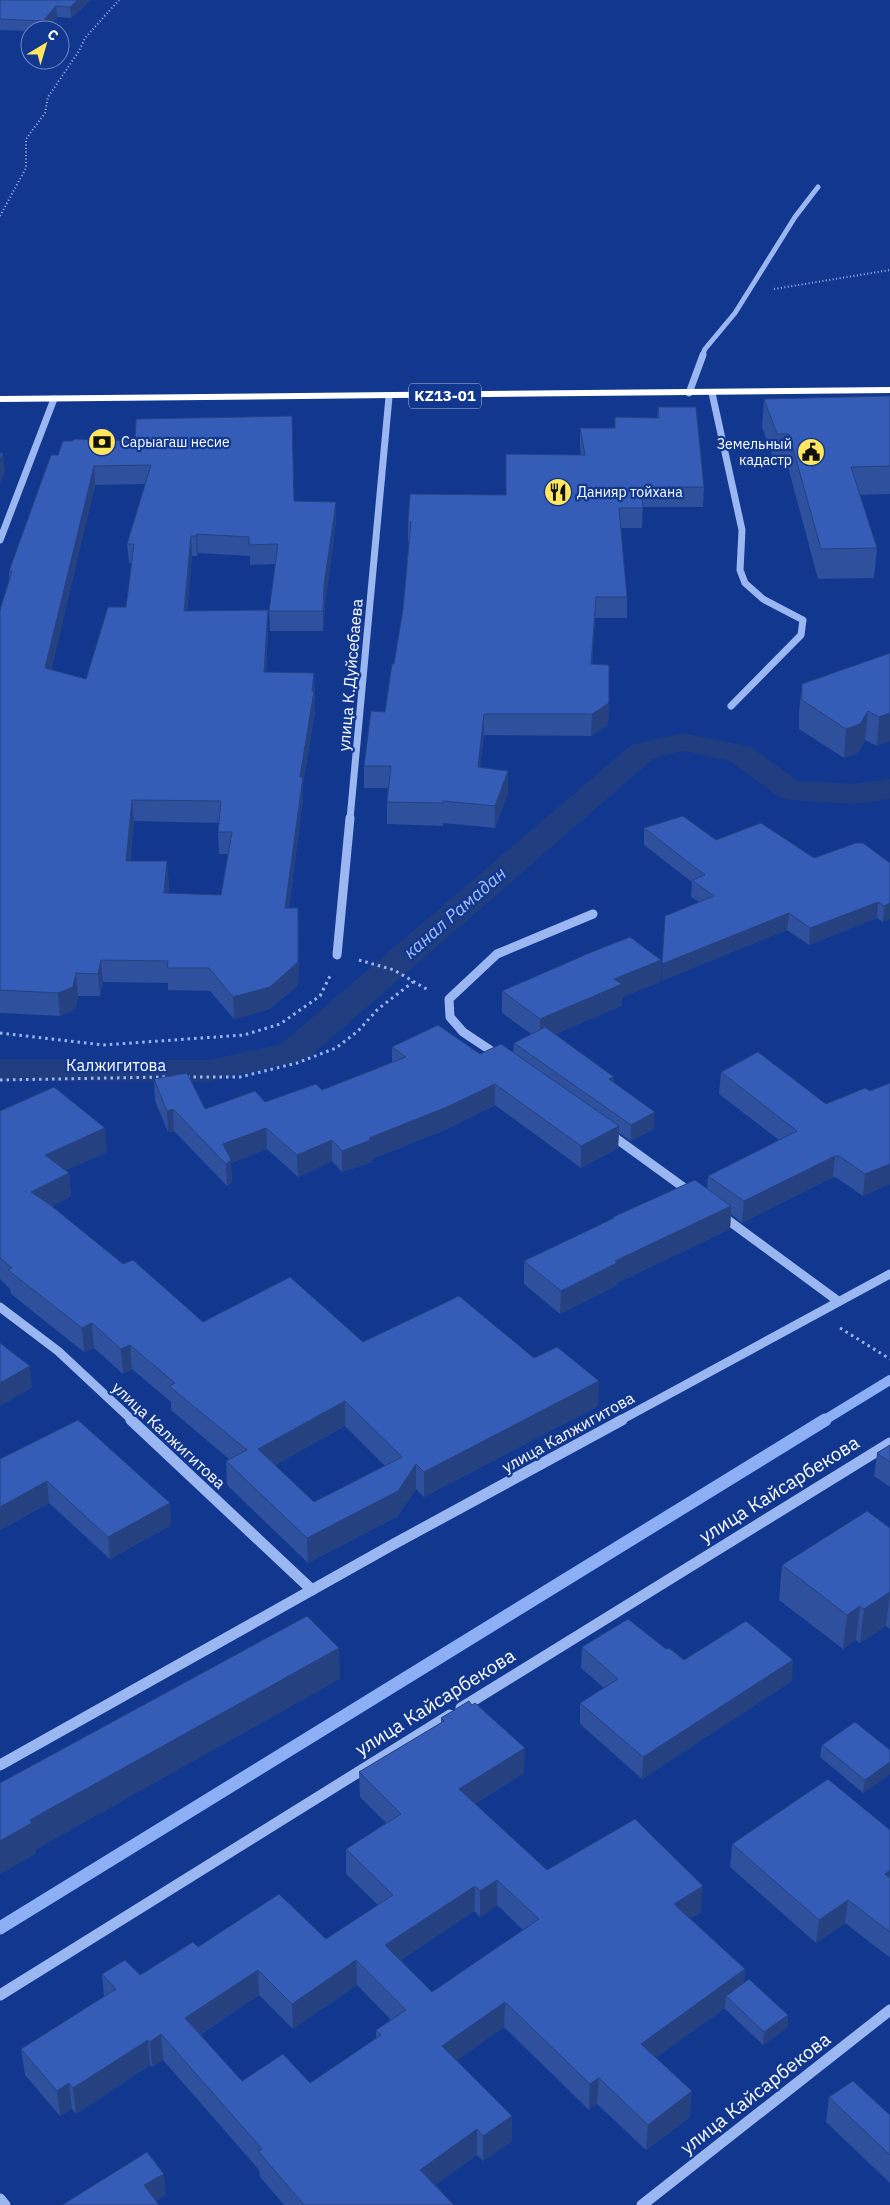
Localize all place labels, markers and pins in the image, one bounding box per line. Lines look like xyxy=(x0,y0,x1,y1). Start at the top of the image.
bank icon: Сарыагаш несие xyxy=(87,427,117,457)
place label: Сарыагаш несие xyxy=(121,433,230,451)
place label: Земельный кадастр xyxy=(717,435,792,469)
public building icon: Земельный кадастр xyxy=(796,437,826,467)
restaurant icon: Данияр тойхана xyxy=(543,477,573,507)
place label: Данияр тойхана xyxy=(577,483,683,501)

